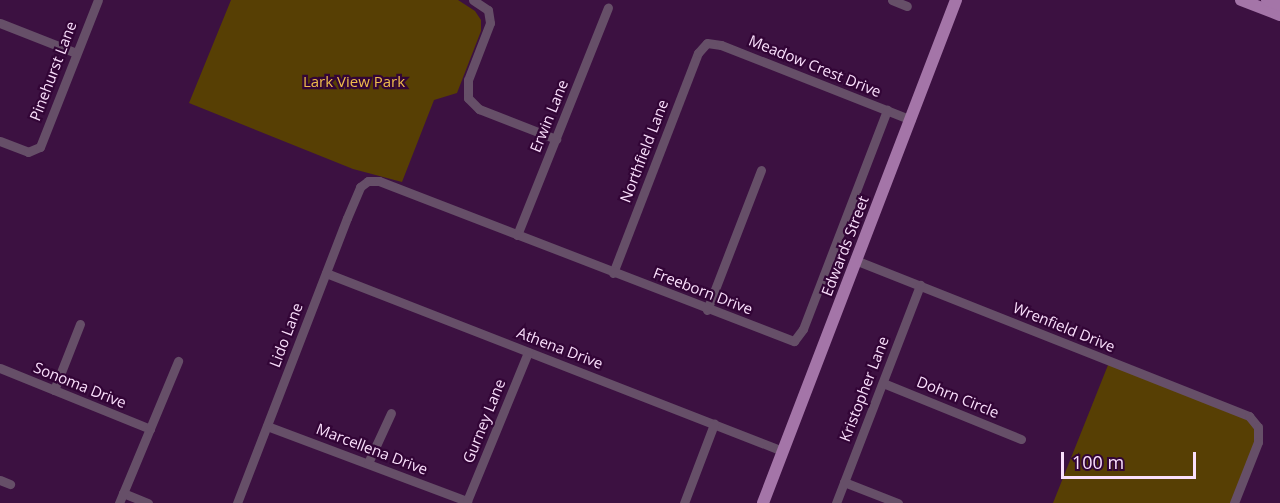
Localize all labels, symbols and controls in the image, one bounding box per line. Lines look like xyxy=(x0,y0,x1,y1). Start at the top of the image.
street label: Pinehurst Lane xyxy=(26,19,80,123)
street label: Meadow Crest Drive xyxy=(746,31,884,101)
park label: Lark View Park xyxy=(303,73,405,91)
street label: Erwin Lane xyxy=(526,77,572,155)
street label: Northfield Lane xyxy=(616,97,672,205)
street label: Edwards Street xyxy=(818,193,872,299)
street label: Freeborn Drive xyxy=(651,264,755,318)
street label: Wrenfield Drive xyxy=(1010,298,1118,356)
street label: Lido Lane xyxy=(266,300,306,370)
street label: Athena Drive xyxy=(514,323,606,373)
street label: Kristopher Lane xyxy=(836,334,892,444)
street label: Sonoma Drive xyxy=(31,358,129,412)
street label: Dohrn Circle xyxy=(914,372,1002,422)
street label: Gurney Lane xyxy=(459,376,509,466)
street label: Marcellena Drive xyxy=(314,420,430,478)
scale bar xyxy=(1064,440,1199,478)
text: 100 m xyxy=(1072,450,1124,474)

